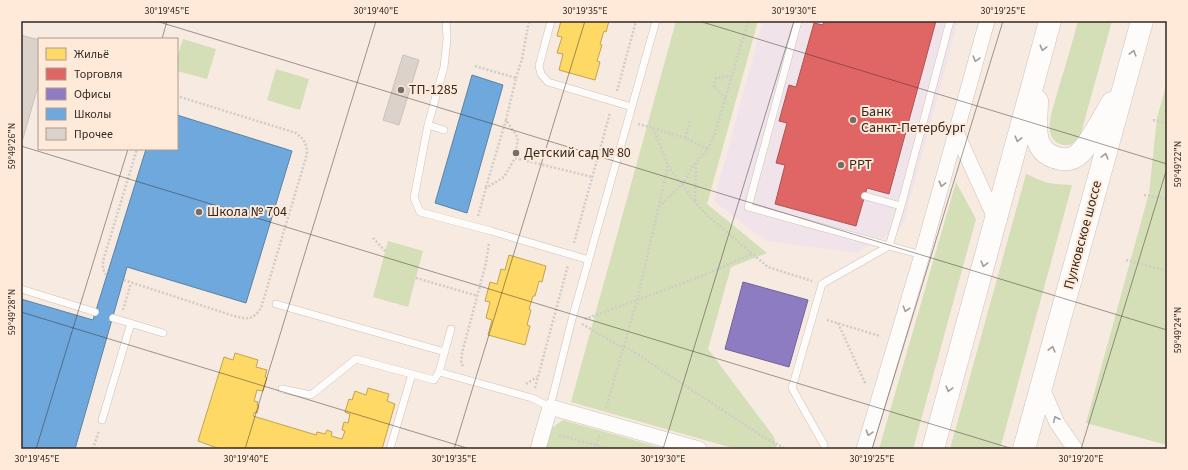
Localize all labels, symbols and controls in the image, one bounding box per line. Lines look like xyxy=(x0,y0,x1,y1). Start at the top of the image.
text: 30°19'45"E xyxy=(144,4,190,18)
text: 30°19'40"E xyxy=(353,4,399,18)
text: 30°19'35"E xyxy=(562,4,608,18)
text: 30°19'30"E xyxy=(771,4,817,18)
text: 30°19'25"E xyxy=(980,4,1026,18)
legend xyxy=(38,38,178,150)
one-way arrow xyxy=(1039,44,1048,51)
text: Жильё xyxy=(74,46,109,63)
one-way arrow xyxy=(1128,50,1137,57)
one-way arrow xyxy=(973,55,981,62)
text: Торговля xyxy=(74,66,122,83)
place label: ТП-1285 xyxy=(409,80,458,100)
marker: ТП-1285 xyxy=(396,85,406,95)
text: Офисы xyxy=(74,86,111,103)
place label: Банк Санкт-Петербург xyxy=(861,102,966,138)
text: Школы xyxy=(74,106,111,123)
marker: Банк Санкт-Петербург xyxy=(848,115,858,125)
text: 59°49'26"N xyxy=(5,123,19,169)
text: Прочее xyxy=(74,126,113,143)
one-way arrow xyxy=(1014,135,1023,142)
text: 59°49'22"N xyxy=(1171,141,1185,187)
place label: Детский сад № 80 xyxy=(524,143,631,163)
marker: Детский сад № 80 xyxy=(511,148,521,158)
one-way arrow xyxy=(1100,152,1109,159)
place label: РРТ xyxy=(849,155,873,175)
marker: РРТ xyxy=(836,160,846,170)
street label: Пулковское шоссе xyxy=(1059,178,1107,292)
one-way arrow xyxy=(938,180,947,187)
place label: Школа № 704 xyxy=(207,202,287,222)
marker: Школа № 704 xyxy=(194,207,204,217)
one-way arrow xyxy=(980,261,988,267)
text: 59°49'28"N xyxy=(5,289,19,335)
one-way arrow xyxy=(902,305,911,312)
text: 59°49'24"N xyxy=(1171,307,1185,353)
one-way arrow xyxy=(1047,345,1055,352)
one-way arrow xyxy=(945,386,954,393)
one-way arrow xyxy=(1053,416,1061,423)
one-way arrow xyxy=(865,430,874,437)
text: 30°19'45"E xyxy=(14,452,60,466)
text: 30°19'40"E xyxy=(223,452,269,466)
text: 30°19'35"E xyxy=(431,452,477,466)
text: 30°19'30"E xyxy=(640,452,686,466)
text: 30°19'25"E xyxy=(849,452,895,466)
text: 30°19'20"E xyxy=(1058,452,1104,466)

